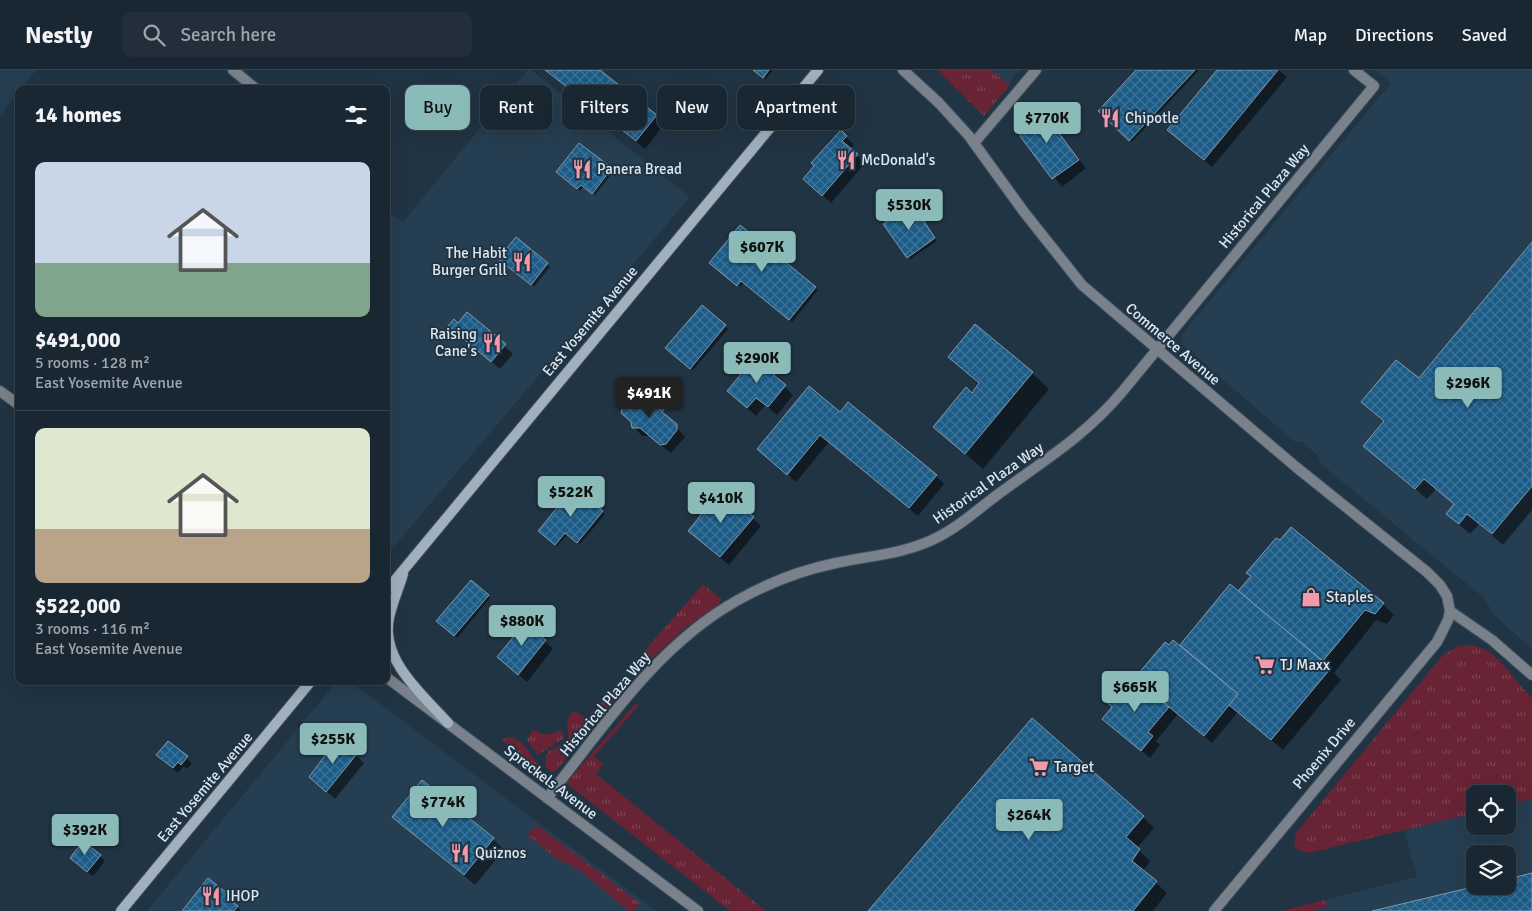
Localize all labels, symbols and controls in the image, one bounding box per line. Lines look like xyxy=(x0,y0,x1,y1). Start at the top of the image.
search box xyxy=(122,12,472,57)
text: Nestly xyxy=(25,20,92,50)
icon: search xyxy=(140,21,168,49)
text: Search here xyxy=(180,23,276,47)
text: Map xyxy=(1294,24,1327,46)
text: Directions xyxy=(1355,24,1434,46)
text: Saved xyxy=(1462,24,1507,46)
chip: Buy xyxy=(405,85,470,130)
chip: Rent xyxy=(480,85,552,130)
chip: Filters xyxy=(562,85,647,130)
chip: New xyxy=(657,85,727,130)
chip: Apartment xyxy=(737,85,855,130)
icon: filters xyxy=(342,101,370,129)
text: 14 homes xyxy=(35,102,121,128)
pin: $770K xyxy=(1012,102,1082,144)
restaurant icon: Chipotle xyxy=(1099,107,1121,129)
text: $770K xyxy=(1025,108,1069,128)
place label: Chipotle xyxy=(1125,109,1179,127)
street label: Historical Plaza Way xyxy=(1215,140,1313,252)
restaurant icon: McDonald's xyxy=(835,149,857,171)
place label: McDonald's xyxy=(861,151,936,169)
restaurant icon: Panera Bread xyxy=(571,158,593,180)
place label: Panera Bread xyxy=(597,160,682,178)
pin: $530K xyxy=(874,189,944,231)
icon: home xyxy=(158,195,248,285)
text: $530K xyxy=(887,195,931,215)
pin: $607K xyxy=(727,230,797,273)
text: $607K xyxy=(740,237,784,257)
place label: The Habit Burger Grill xyxy=(432,244,507,279)
restaurant icon: The Habit Burger Grill xyxy=(511,251,533,273)
street label: East Yosemite Avenue xyxy=(539,262,641,380)
street label: Commerce Avenue xyxy=(1122,299,1224,389)
place label: Raising Cane's xyxy=(430,325,477,360)
text: $491,000 xyxy=(35,327,121,353)
restaurant icon: Raising Cane's xyxy=(481,332,503,354)
pin: $290K xyxy=(722,342,792,384)
text: $290K xyxy=(735,348,779,368)
text: 5 rooms · 128 m² xyxy=(35,353,150,373)
pin: $296K xyxy=(1433,366,1503,409)
text: East Yosemite Avenue xyxy=(35,373,183,393)
text: $296K xyxy=(1446,373,1490,393)
pin: $491K xyxy=(614,376,684,419)
text: $491K xyxy=(627,383,671,403)
street label: Historical Plaza Way xyxy=(929,438,1047,528)
icon: home xyxy=(158,460,248,550)
pin: $522K xyxy=(536,476,606,518)
text: $522K xyxy=(549,482,593,502)
pin: $410K xyxy=(686,482,756,524)
text: $410K xyxy=(699,488,743,508)
shop icon: Staples xyxy=(1300,586,1322,608)
place label: Staples xyxy=(1326,588,1374,606)
text: $522,000 xyxy=(35,593,121,619)
pin: $880K xyxy=(487,604,557,647)
text: $880K xyxy=(500,611,544,631)
text: 3 rooms · 116 m² xyxy=(35,619,150,639)
text: East Yosemite Avenue xyxy=(35,639,183,659)
street label: Historical Plaza Way xyxy=(556,648,654,760)
supermarket icon: TJ Maxx xyxy=(1254,654,1276,676)
place label: TJ Maxx xyxy=(1280,656,1330,674)
pin: $665K xyxy=(1100,670,1170,713)
text: $665K xyxy=(1113,677,1157,697)
street label: Phoenix Drive xyxy=(1289,714,1359,792)
pin: $255K xyxy=(298,722,368,765)
street label: East Yosemite Avenue xyxy=(154,728,256,846)
text: $255K xyxy=(311,729,355,749)
street label: Spreckels Avenue xyxy=(501,741,601,823)
supermarket icon: Target xyxy=(1028,756,1050,778)
place label: Target xyxy=(1054,758,1094,776)
map controls xyxy=(1466,785,1516,895)
button: locate xyxy=(1466,785,1516,835)
pin: $774K xyxy=(408,786,478,828)
text: $774K xyxy=(421,792,465,812)
pin: $264K xyxy=(994,798,1064,841)
text: $264K xyxy=(1007,805,1051,825)
pin: $392K xyxy=(50,814,120,856)
text: $392K xyxy=(63,820,107,840)
restaurant icon: Quiznos xyxy=(449,842,471,864)
place label: Quiznos xyxy=(475,844,527,862)
button: layers xyxy=(1466,845,1516,895)
restaurant icon: IHOP xyxy=(200,885,222,907)
place label: IHOP xyxy=(226,887,259,905)

